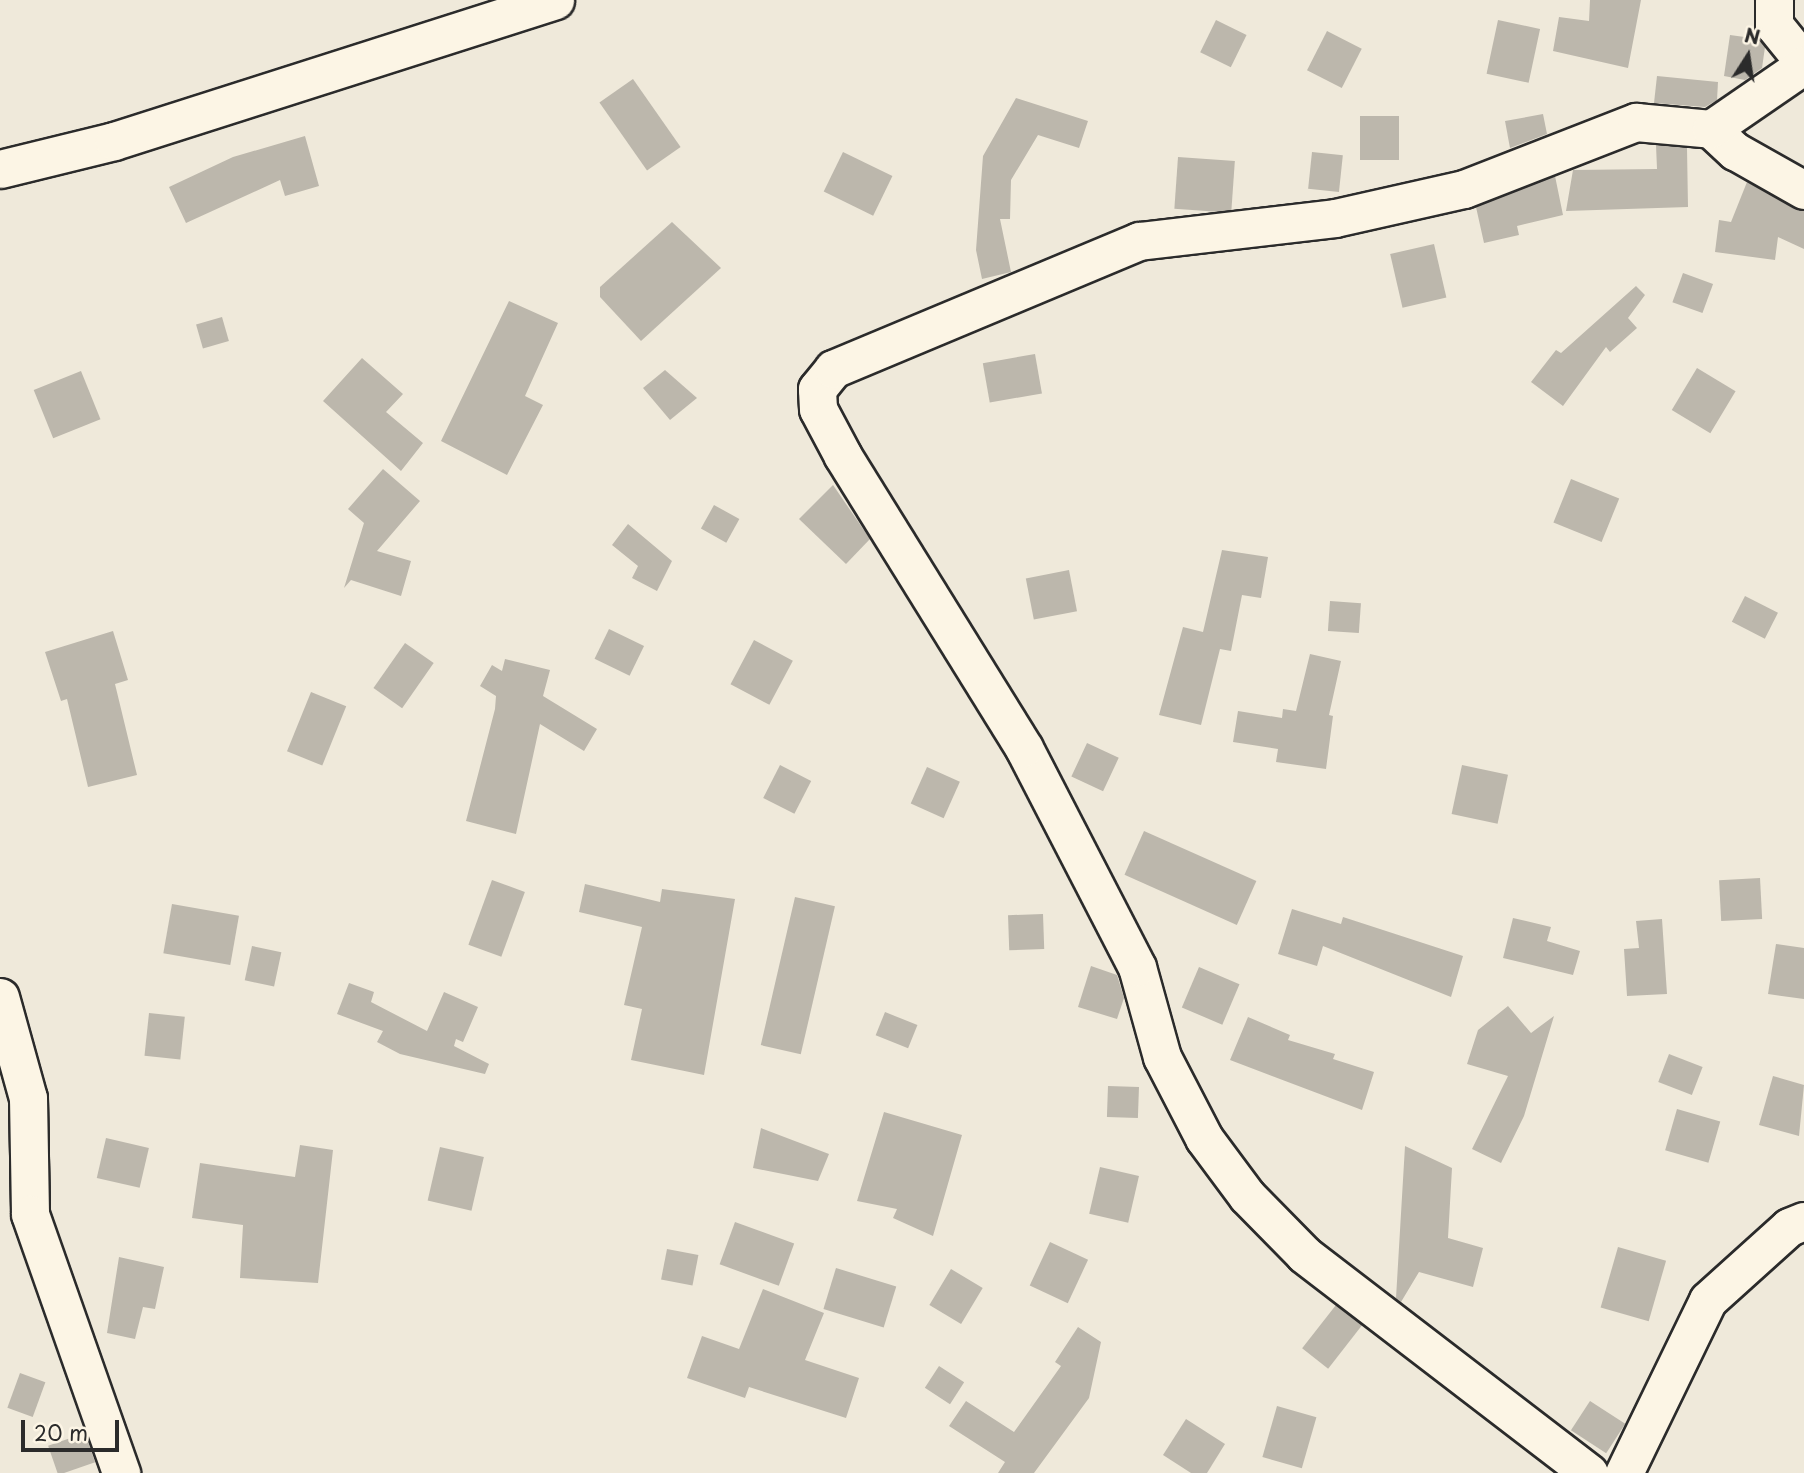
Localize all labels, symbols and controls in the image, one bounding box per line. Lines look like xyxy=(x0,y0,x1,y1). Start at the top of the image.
text: N xyxy=(1742,20,1763,51)
north arrow xyxy=(1713,21,1783,91)
scale bar xyxy=(24,1406,122,1450)
text: 20 m xyxy=(34,1416,88,1448)

